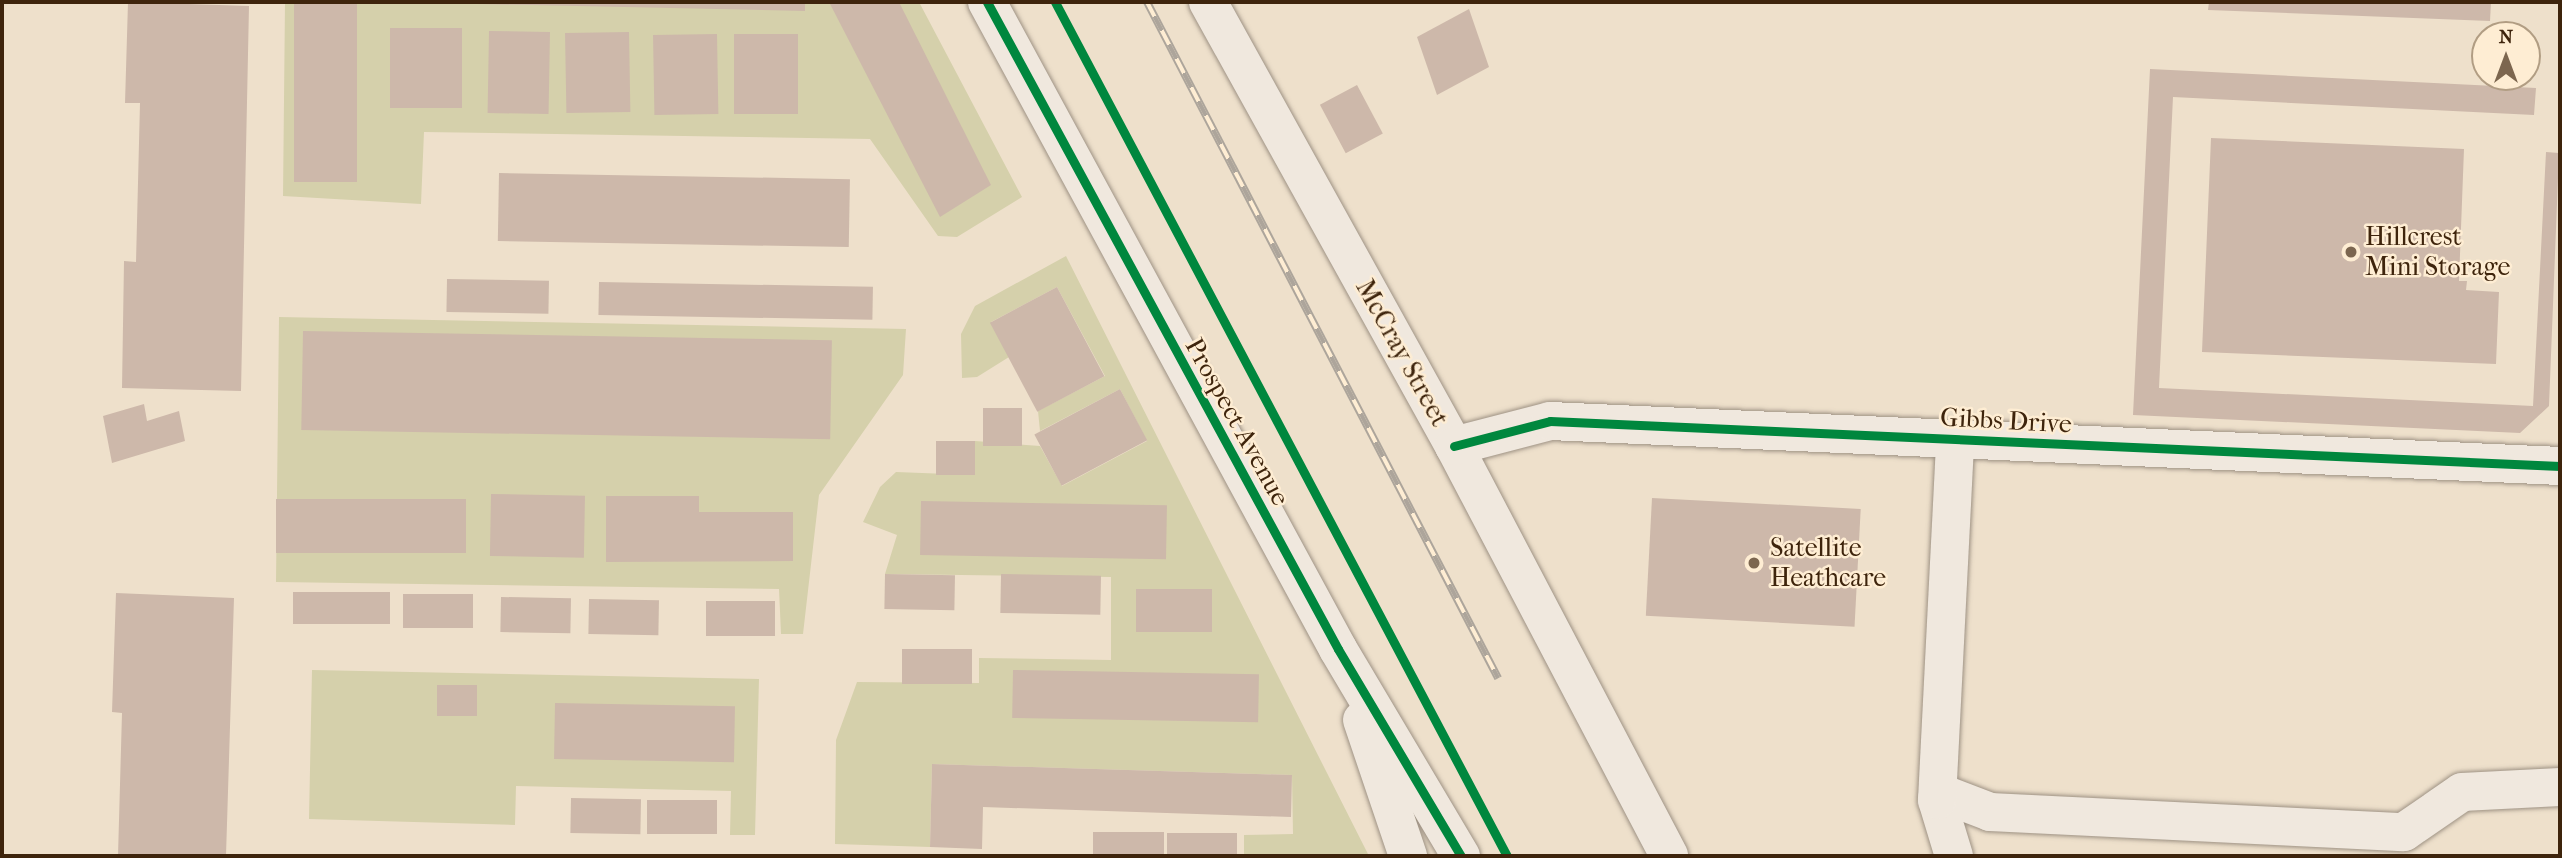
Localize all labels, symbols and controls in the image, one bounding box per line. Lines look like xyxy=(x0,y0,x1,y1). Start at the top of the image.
north arrow xyxy=(2471,21,2541,91)
text: N xyxy=(2499,26,2513,48)
place label: Hillcrest Mini Storage xyxy=(2365,221,2510,282)
marker: Hillcrest Mini Storage xyxy=(2343,244,2359,260)
street label: McCray Street xyxy=(1349,274,1455,432)
street label: Prospect Avenue xyxy=(1178,333,1296,511)
street label: Gibbs Drive xyxy=(1939,402,2073,440)
place label: Satellite Heathcare xyxy=(1770,532,1886,594)
marker: Satellite Heathcare xyxy=(1744,553,1764,573)

